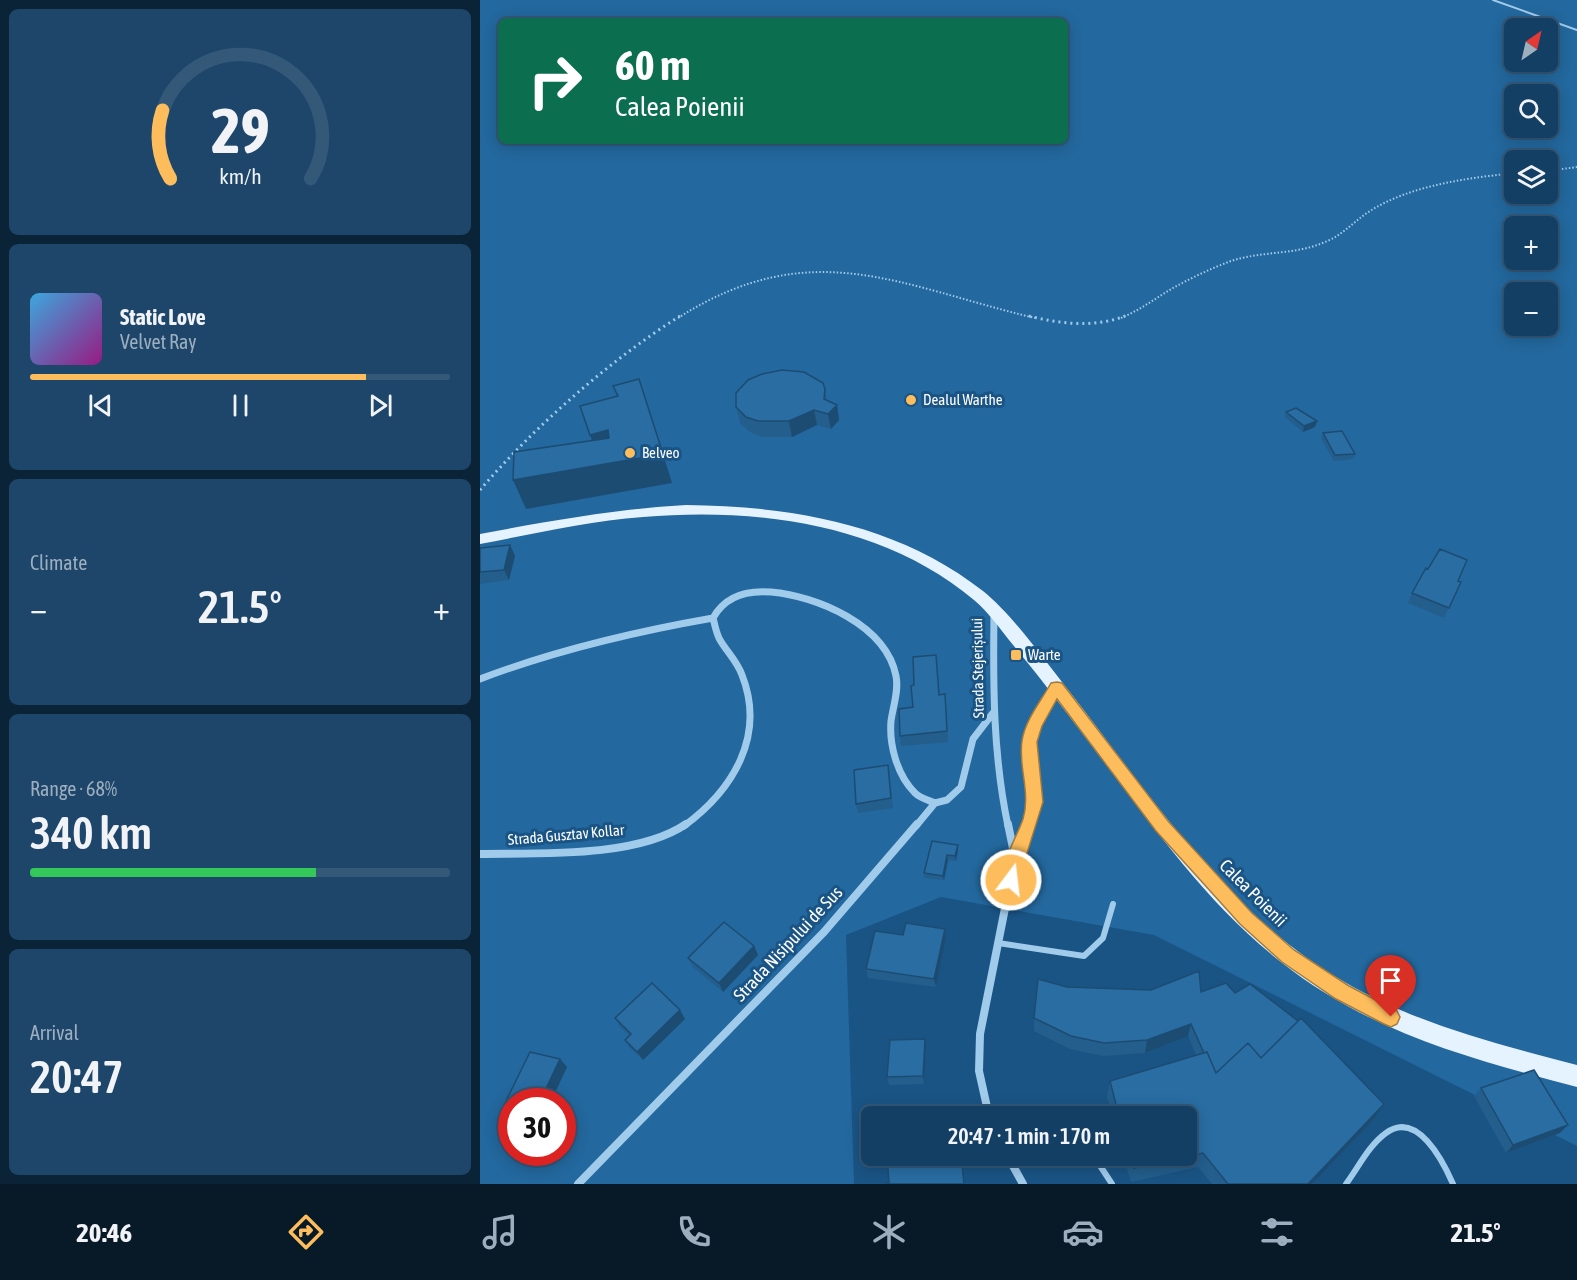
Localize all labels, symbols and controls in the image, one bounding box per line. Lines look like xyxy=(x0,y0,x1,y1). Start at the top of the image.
north arrow xyxy=(1504,18,1558,72)
map controls xyxy=(1504,18,1558,336)
text: 60 m xyxy=(615,41,690,89)
icon: right xyxy=(516,42,594,120)
button: search xyxy=(1504,84,1558,138)
text: Calea Poienii xyxy=(615,91,745,122)
text: 29 xyxy=(211,95,269,166)
button: layers xyxy=(1504,150,1558,204)
text: km/h xyxy=(219,164,261,189)
button: + xyxy=(1504,216,1558,270)
button: − xyxy=(1504,282,1558,336)
text: Static Love xyxy=(120,304,206,330)
text: Velvet Ray xyxy=(120,330,197,353)
icon: previous xyxy=(84,389,117,422)
icon: pause xyxy=(224,389,257,422)
icon: next xyxy=(364,389,397,422)
place label: Dealul Warthe xyxy=(923,391,1003,408)
marker: Dealul Warthe xyxy=(904,393,918,407)
place label: Belveo xyxy=(642,444,680,461)
marker: Belveo xyxy=(623,446,637,460)
text: Climate xyxy=(30,551,87,574)
text: 21.5° xyxy=(198,581,282,633)
text: − xyxy=(30,589,47,627)
text: + xyxy=(433,589,450,627)
street label: Strada Stejerișului xyxy=(968,618,987,718)
place label: Warte xyxy=(1028,646,1061,663)
marker: Warte xyxy=(1009,648,1023,662)
text: Range · 68% xyxy=(30,777,117,800)
text: 340 km xyxy=(30,807,152,859)
street label: Strada Gusztav Kollar xyxy=(507,821,625,848)
position arrow xyxy=(979,848,1043,912)
street label: Calea Poienii xyxy=(1215,855,1291,931)
street label: Strada Nisipului de Sus xyxy=(729,882,846,1006)
pin xyxy=(1365,955,1416,1017)
icon: arrive xyxy=(1374,964,1407,997)
text: Arrival xyxy=(30,1021,79,1044)
text: 20:47 xyxy=(30,1051,124,1103)
speed limit sign: 30 xyxy=(498,1088,576,1166)
text: 20:47 · 1 min · 170 m xyxy=(948,1123,1110,1149)
icon: directions xyxy=(285,1211,327,1253)
icon: music xyxy=(479,1211,521,1253)
icon: phone xyxy=(673,1211,715,1253)
icon: climate xyxy=(868,1211,910,1253)
icon: car xyxy=(1062,1211,1104,1253)
icon: filters xyxy=(1256,1211,1298,1253)
text: 20:46 xyxy=(76,1217,132,1248)
text: 21.5° xyxy=(1450,1217,1501,1248)

